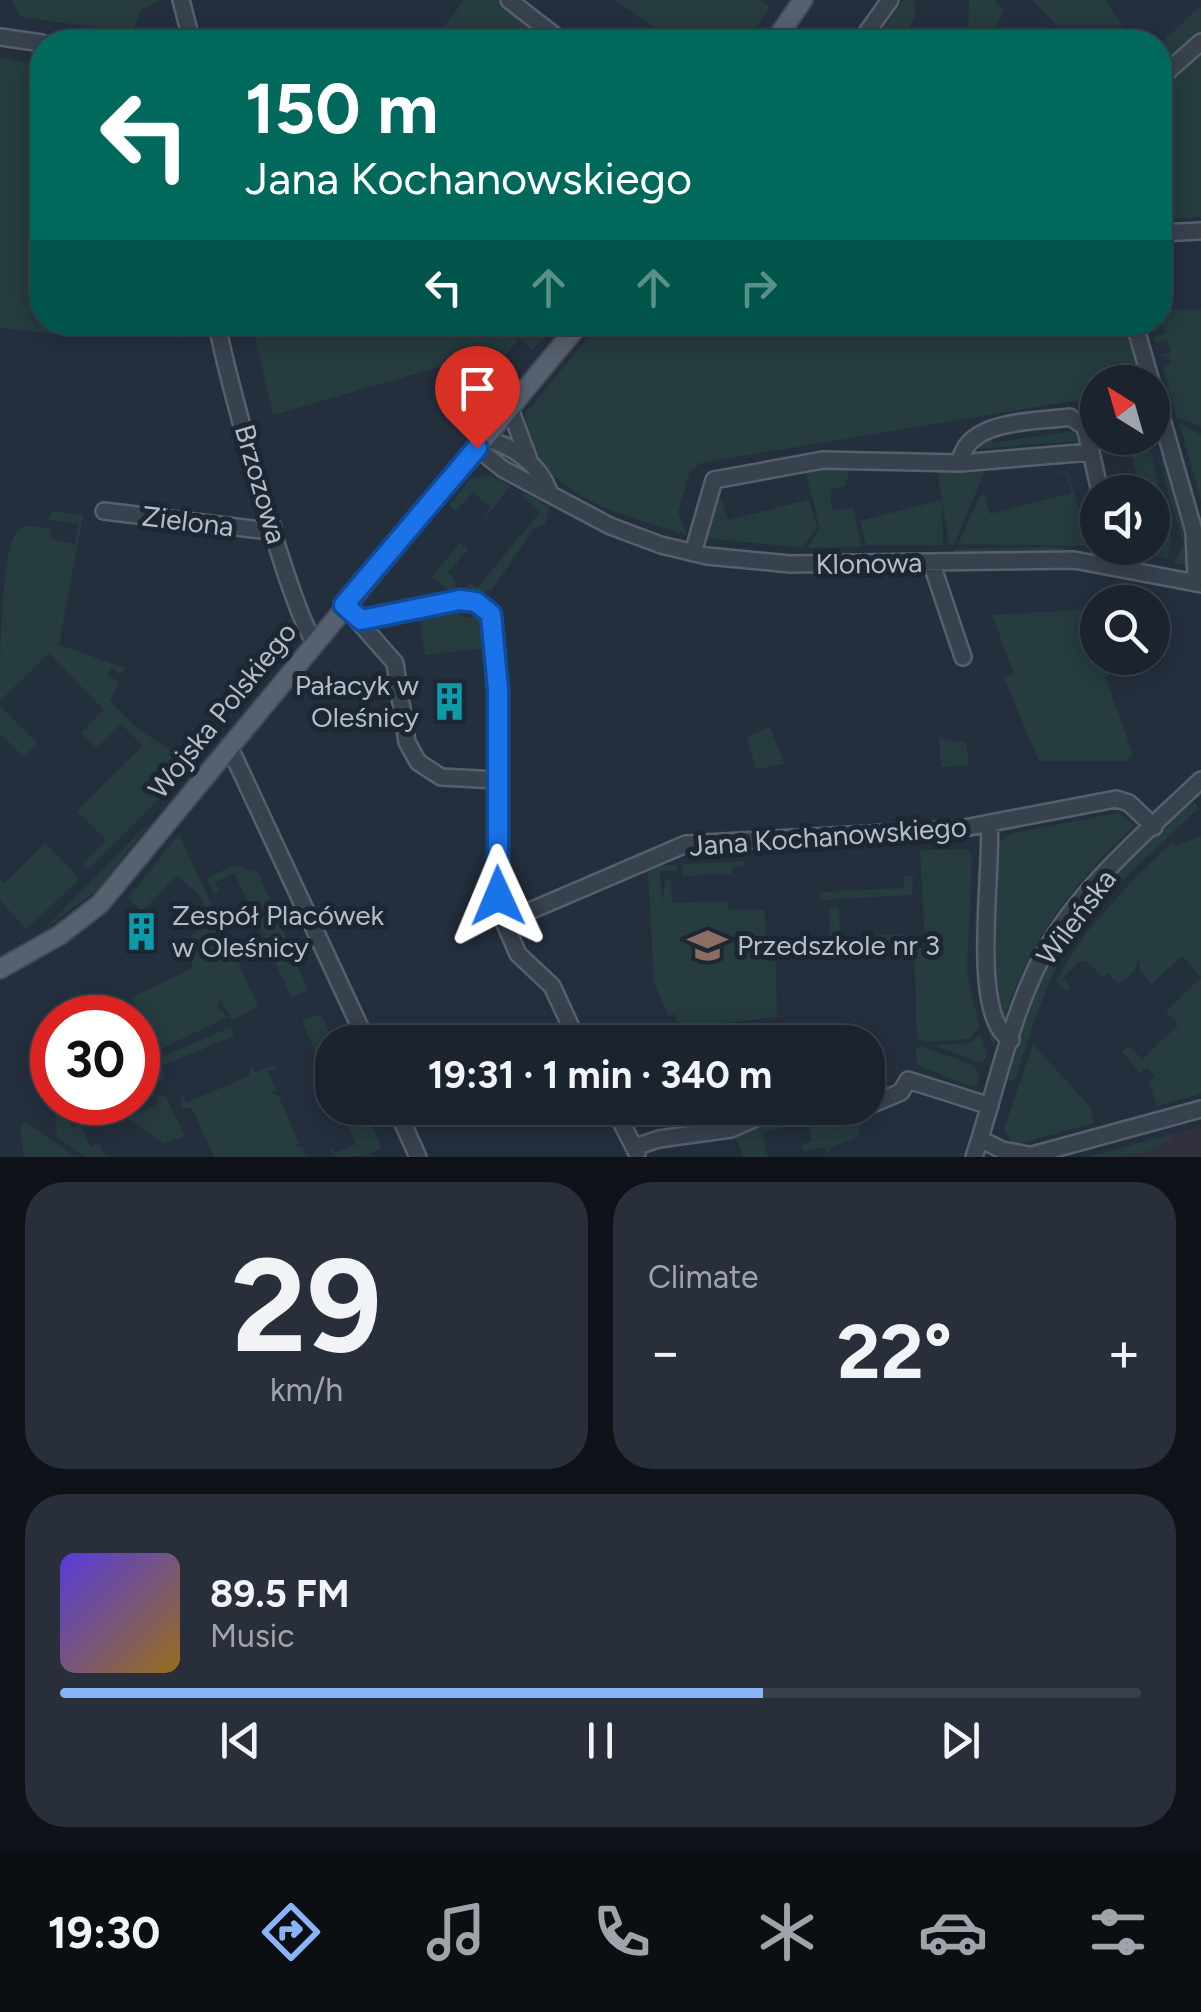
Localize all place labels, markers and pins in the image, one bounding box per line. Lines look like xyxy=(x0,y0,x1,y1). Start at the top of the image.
pin xyxy=(435,346,520,449)
place label: Pałacyk w Oleśnicy xyxy=(295,668,419,734)
building icon: Pałacyk w Oleśnicy xyxy=(428,680,470,722)
place label: Zespół Placówek w Oleśnicy xyxy=(172,898,384,964)
building icon: Zespół Placówek w Oleśnicy xyxy=(121,910,163,952)
school or university icon: Przedszkole nr 3 xyxy=(686,924,728,966)
place label: Przedszkole nr 3 xyxy=(737,928,940,962)

